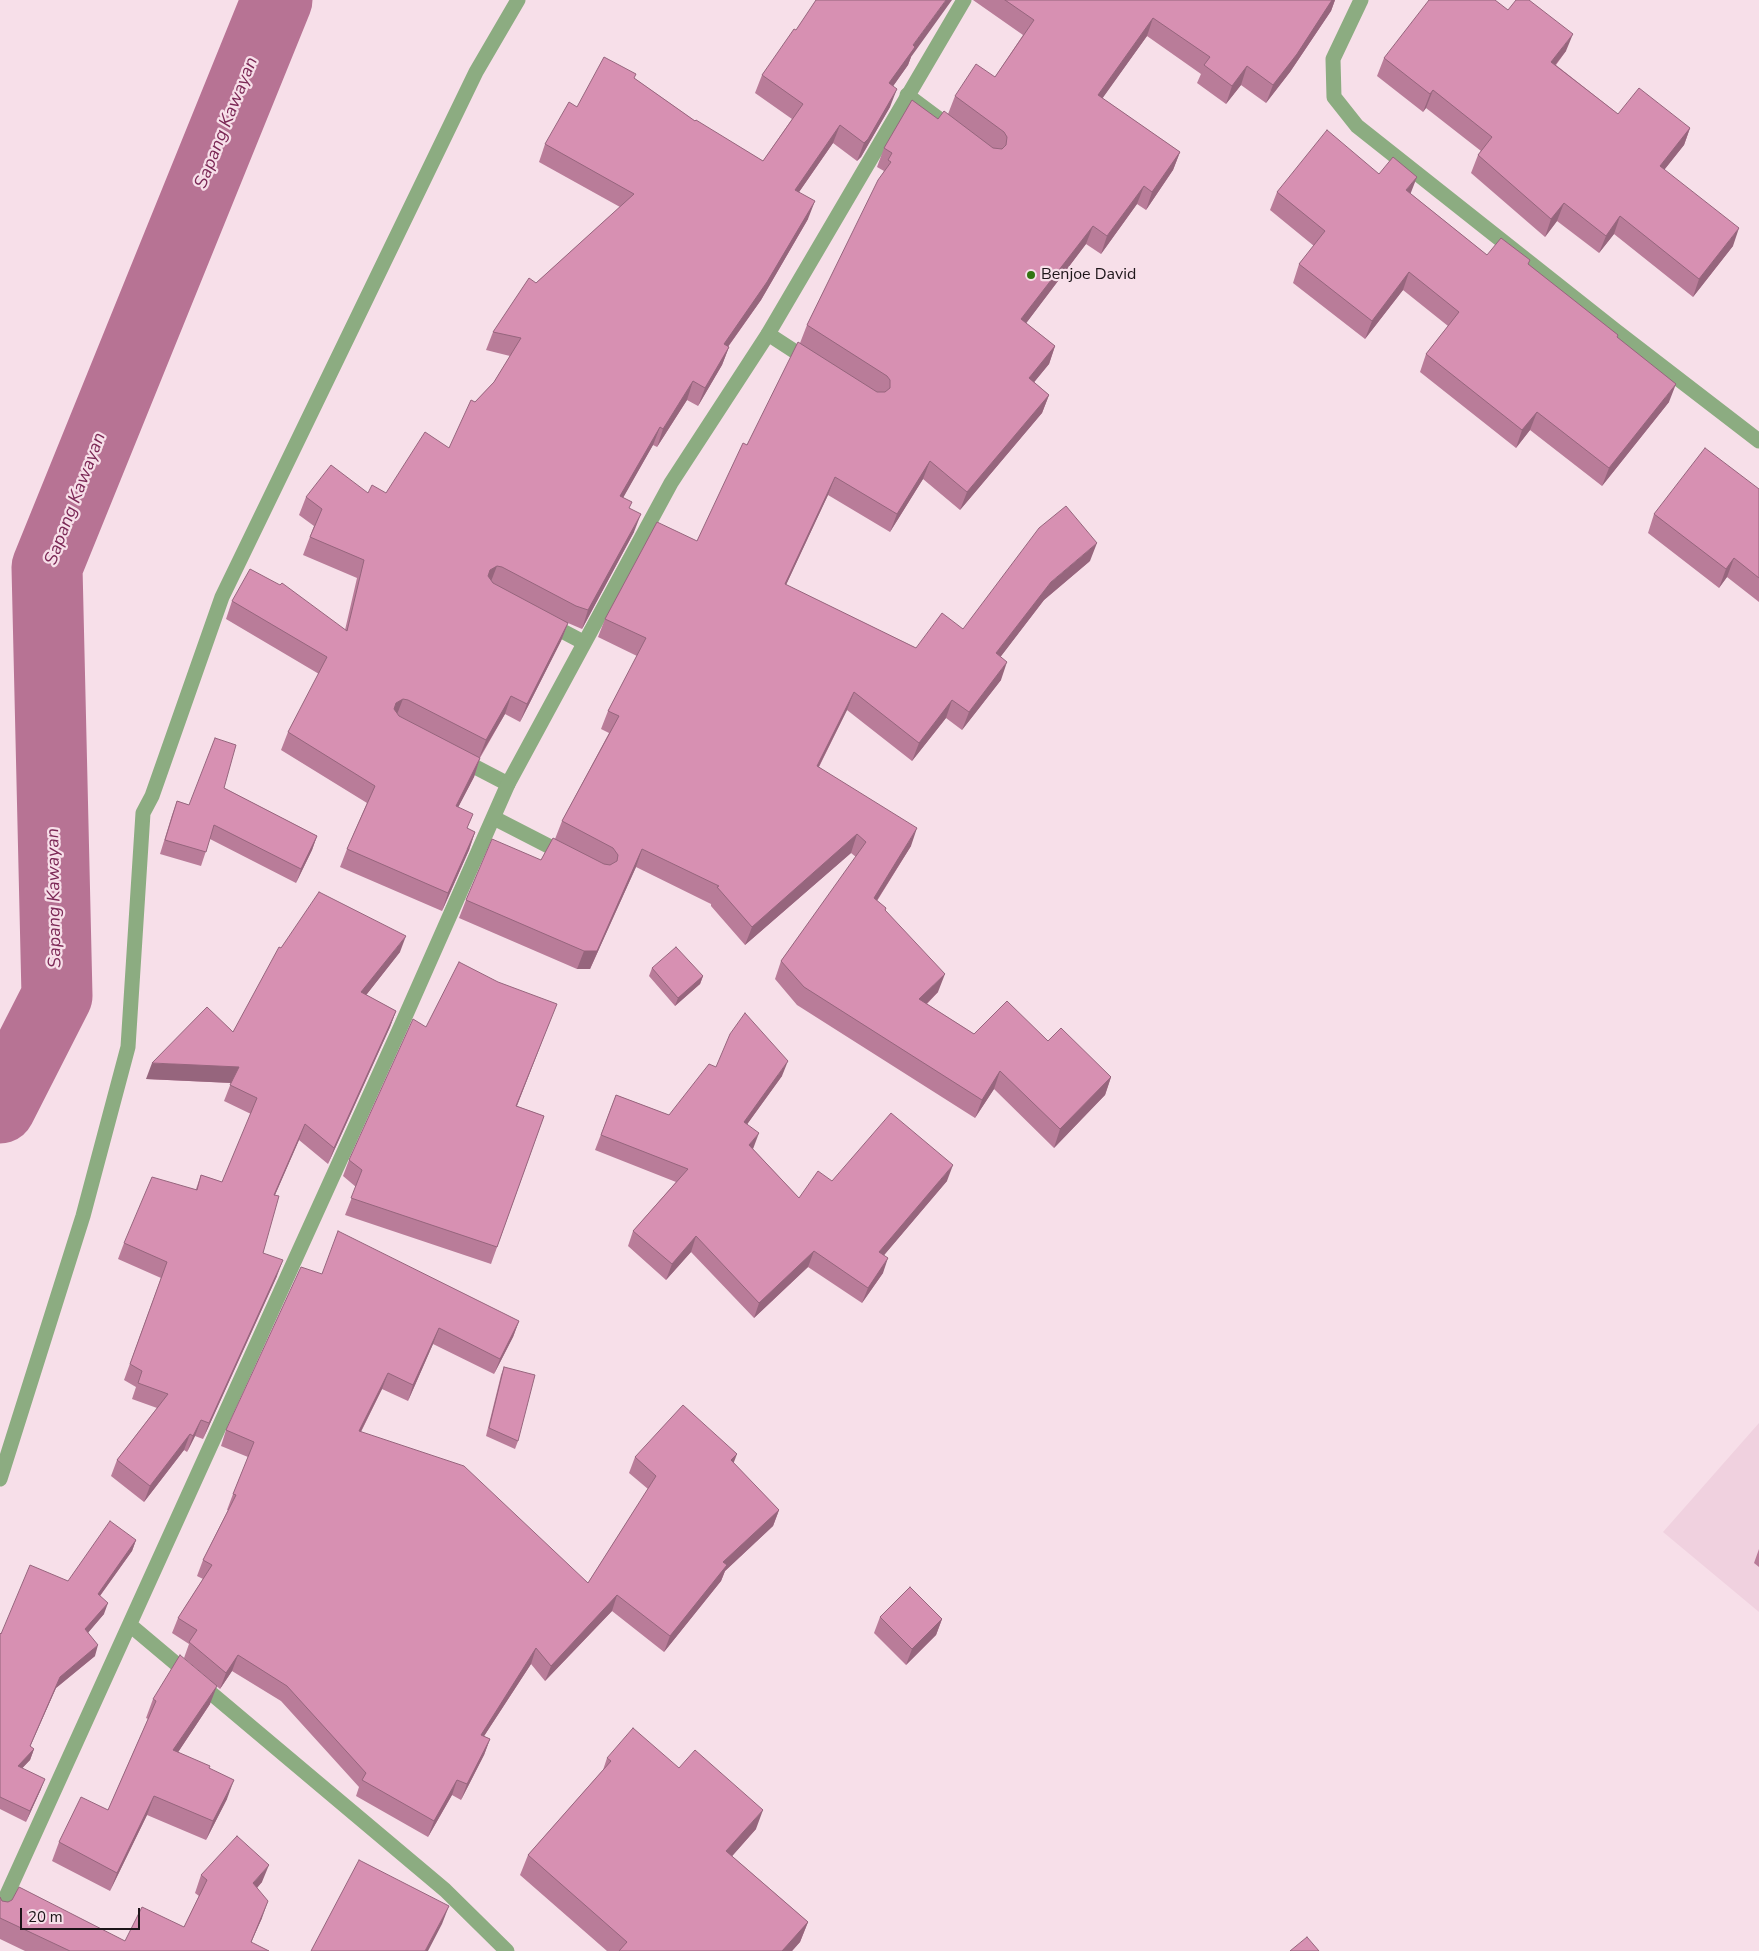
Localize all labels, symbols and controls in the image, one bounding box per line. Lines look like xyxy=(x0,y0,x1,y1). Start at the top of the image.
water label: Sapang Kawayan xyxy=(191,54,263,192)
place label: Benjoe David xyxy=(1041,265,1136,285)
marker: Benjoe David xyxy=(1025,269,1037,281)
water label: Sapang Kawayan xyxy=(41,430,111,568)
water label: Sapang Kawayan xyxy=(43,828,67,968)
scale bar xyxy=(22,1898,142,1930)
text: 20 m xyxy=(28,1907,63,1927)

